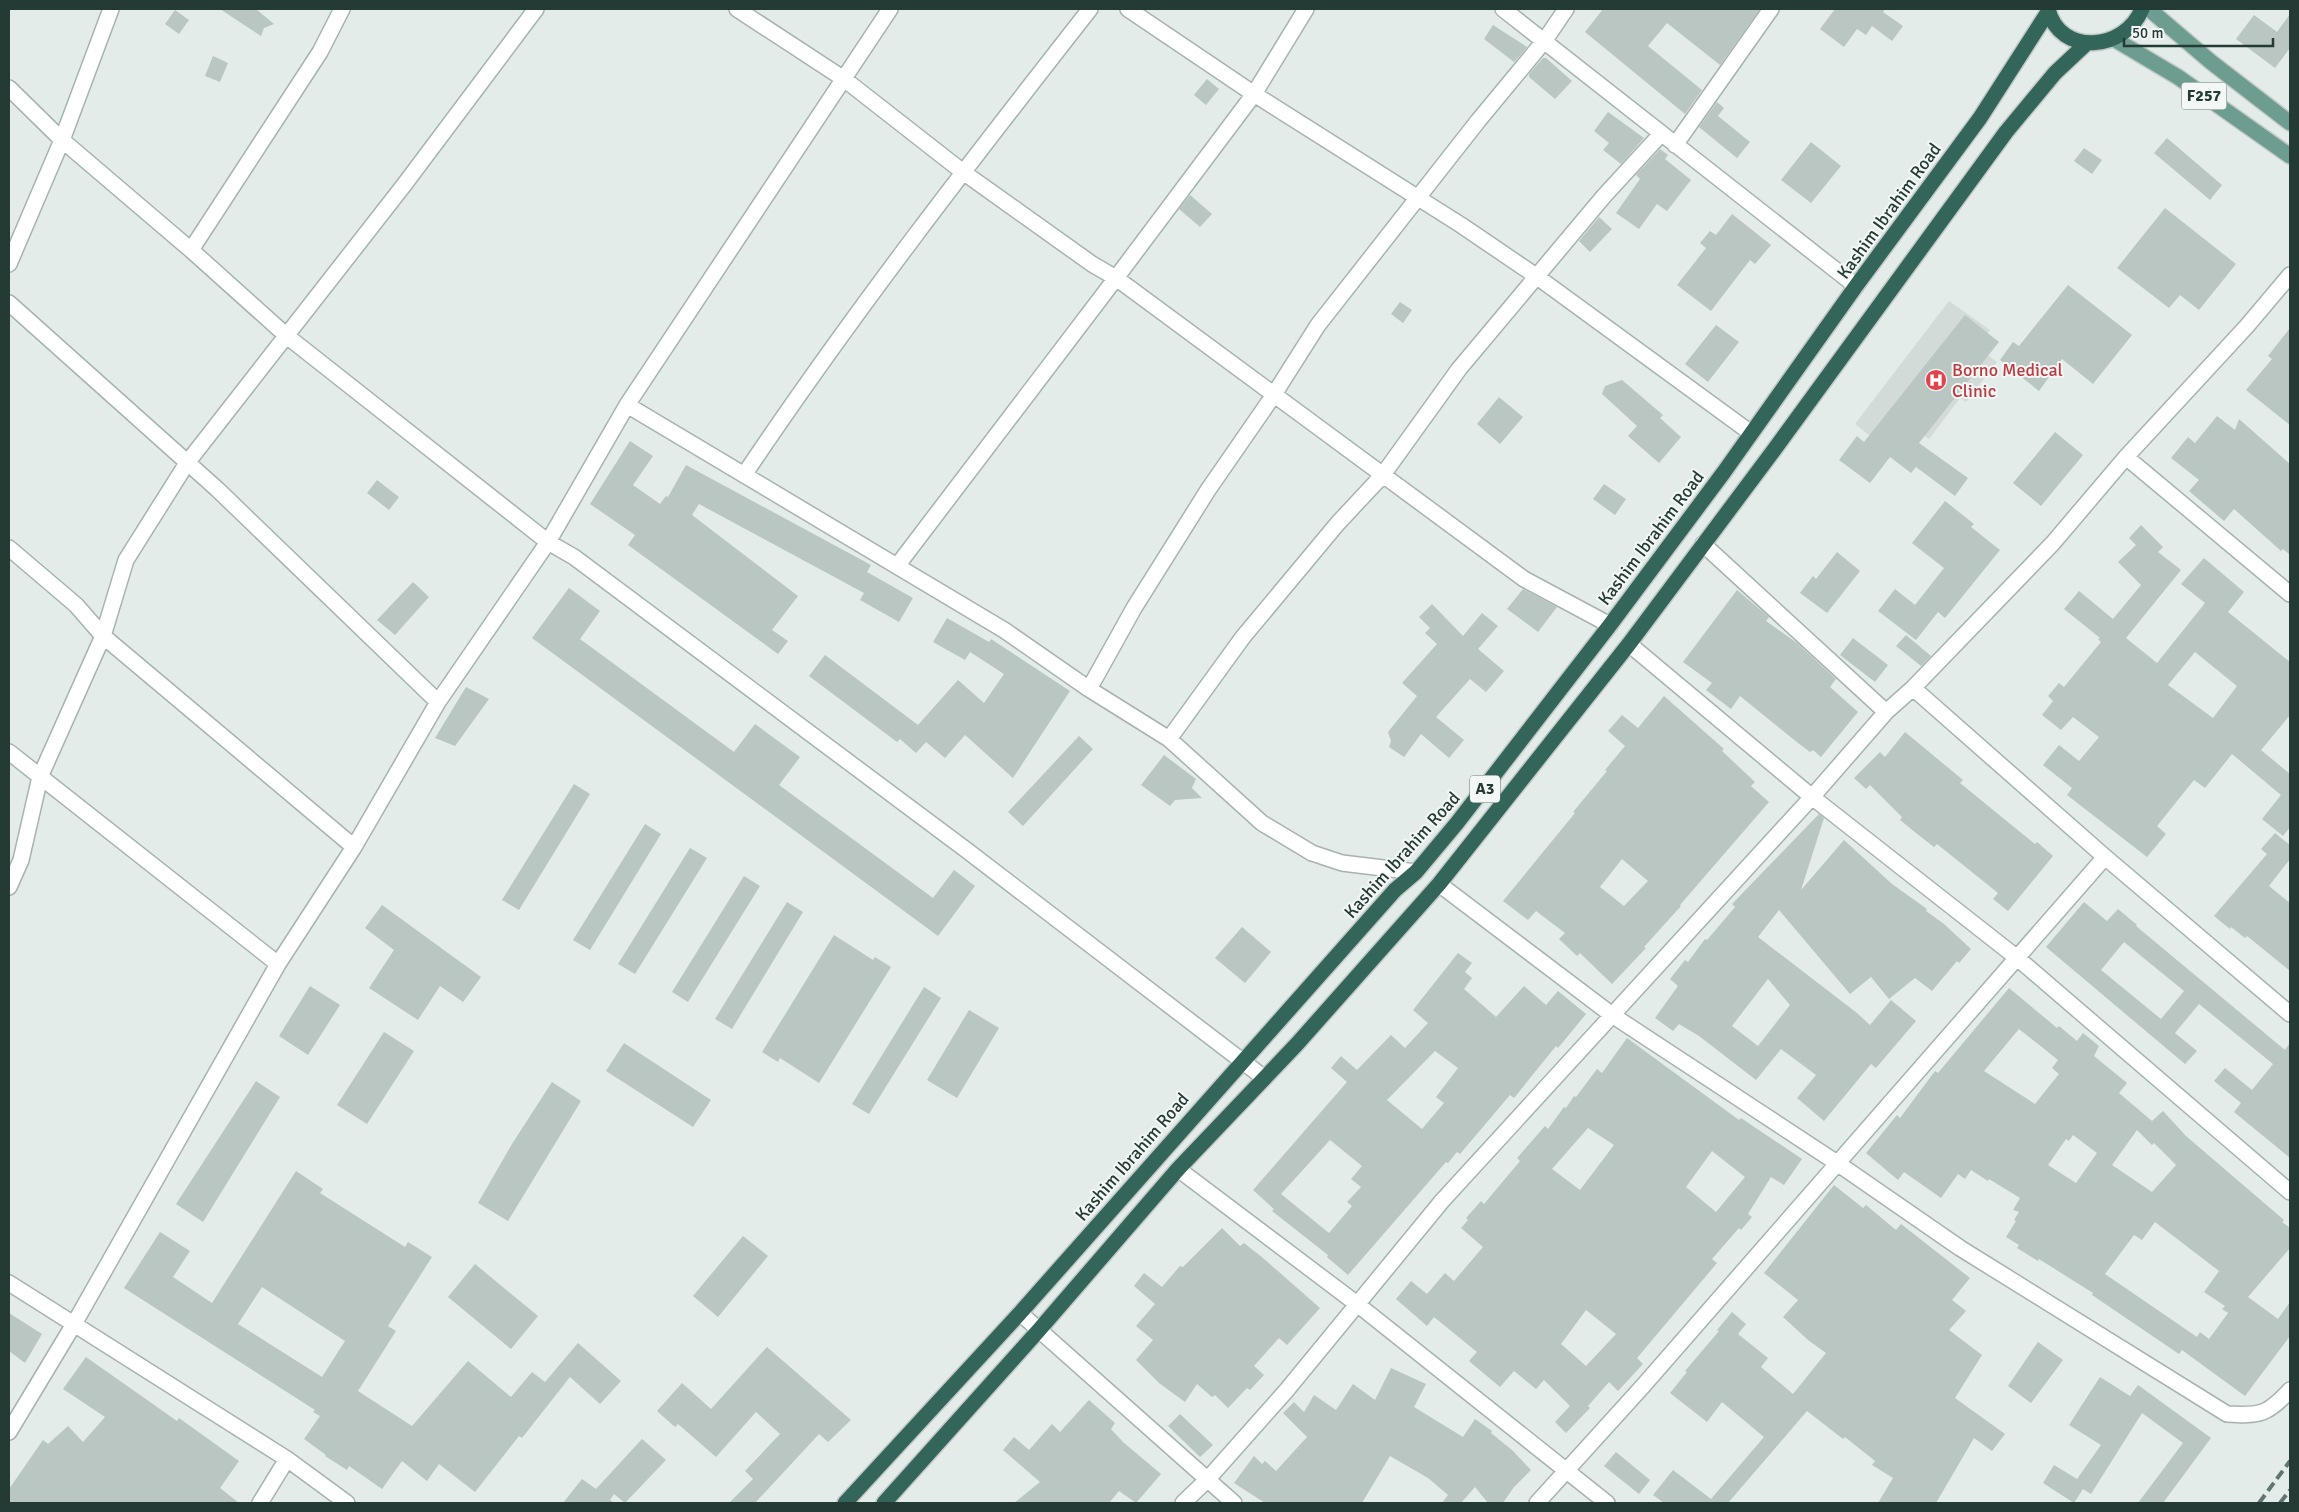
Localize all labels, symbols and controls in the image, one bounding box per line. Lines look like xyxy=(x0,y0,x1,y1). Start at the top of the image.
scale bar xyxy=(2124,15,2273,47)
text: 50 m xyxy=(2132,24,2163,42)
road number: F257 xyxy=(2182,82,2226,110)
street label: Kashim Ibrahim Road xyxy=(1832,139,1946,283)
place label: Borno Medical Clinic xyxy=(1952,359,2063,402)
hospital icon: Borno Medical Clinic xyxy=(1924,368,1948,392)
street label: Kashim Ibrahim Road xyxy=(1593,466,1709,610)
road number: A3 xyxy=(1470,776,1500,802)
street label: Kashim Ibrahim Road xyxy=(1339,787,1465,923)
street label: Kashim Ibrahim Road xyxy=(1070,1088,1194,1226)

